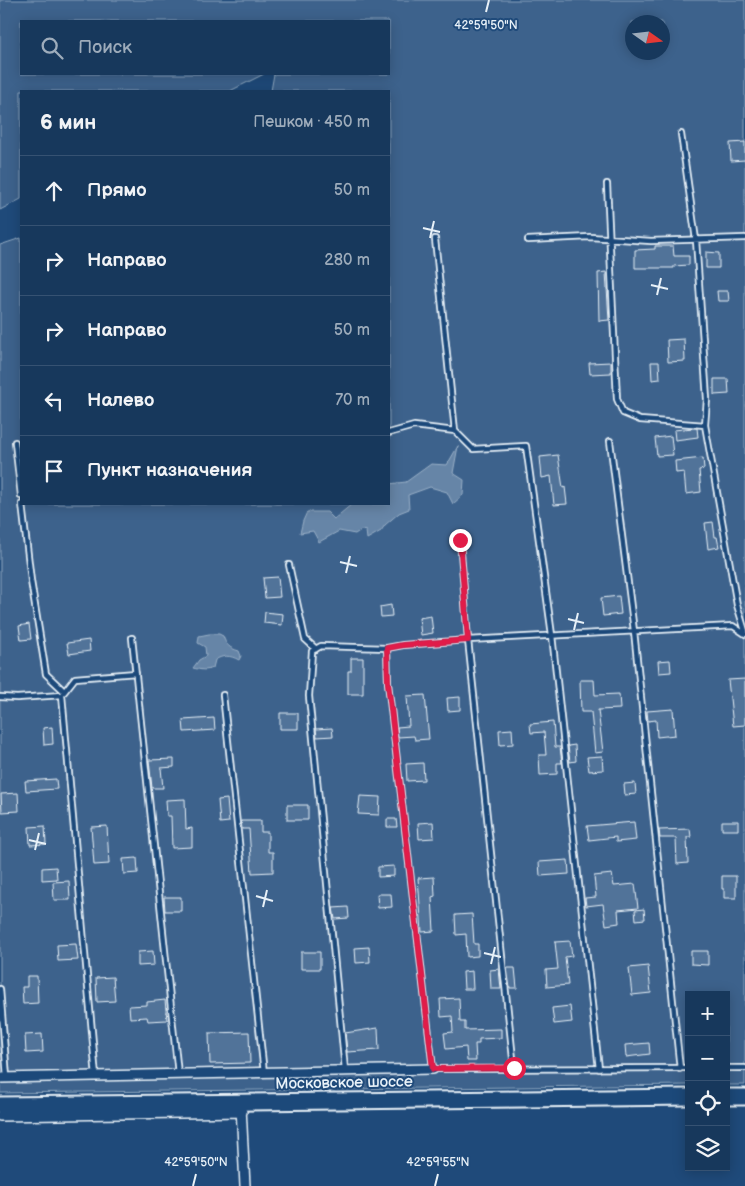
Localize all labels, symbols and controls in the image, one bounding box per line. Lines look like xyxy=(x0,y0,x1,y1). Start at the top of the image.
north arrow xyxy=(625,15,670,60)
text: 42°59'50"N xyxy=(454,18,518,33)
search box xyxy=(20,20,390,75)
icon: search xyxy=(38,34,66,62)
text: Поиск xyxy=(78,36,132,59)
text: 6 мин xyxy=(40,110,96,135)
text: Пешком · 450 m xyxy=(253,113,370,132)
icon: ahead xyxy=(40,177,68,205)
text: Прямо xyxy=(87,179,147,202)
text: 50 m xyxy=(334,181,370,200)
icon: right xyxy=(40,247,68,275)
text: Направо xyxy=(87,249,167,272)
text: 280 m xyxy=(324,251,370,270)
icon: right xyxy=(40,317,68,345)
text: Направо xyxy=(87,319,167,342)
text: 50 m xyxy=(334,321,370,340)
icon: left xyxy=(40,387,68,415)
text: Налево xyxy=(87,389,154,412)
text: 70 m xyxy=(335,391,370,410)
icon: arrive xyxy=(40,457,68,485)
text: Пункт назначения xyxy=(87,459,252,482)
route end xyxy=(449,529,472,552)
map controls xyxy=(685,991,730,1171)
button: + xyxy=(685,991,730,1036)
button: − xyxy=(685,1036,730,1081)
route start xyxy=(503,1057,526,1080)
street label: Московское шоссе xyxy=(275,1072,413,1094)
button: locate xyxy=(685,1081,730,1126)
button: layers xyxy=(685,1126,730,1171)
text: 42°59'50"N xyxy=(164,1155,228,1170)
text: 42°59'55"N xyxy=(406,1155,470,1170)

